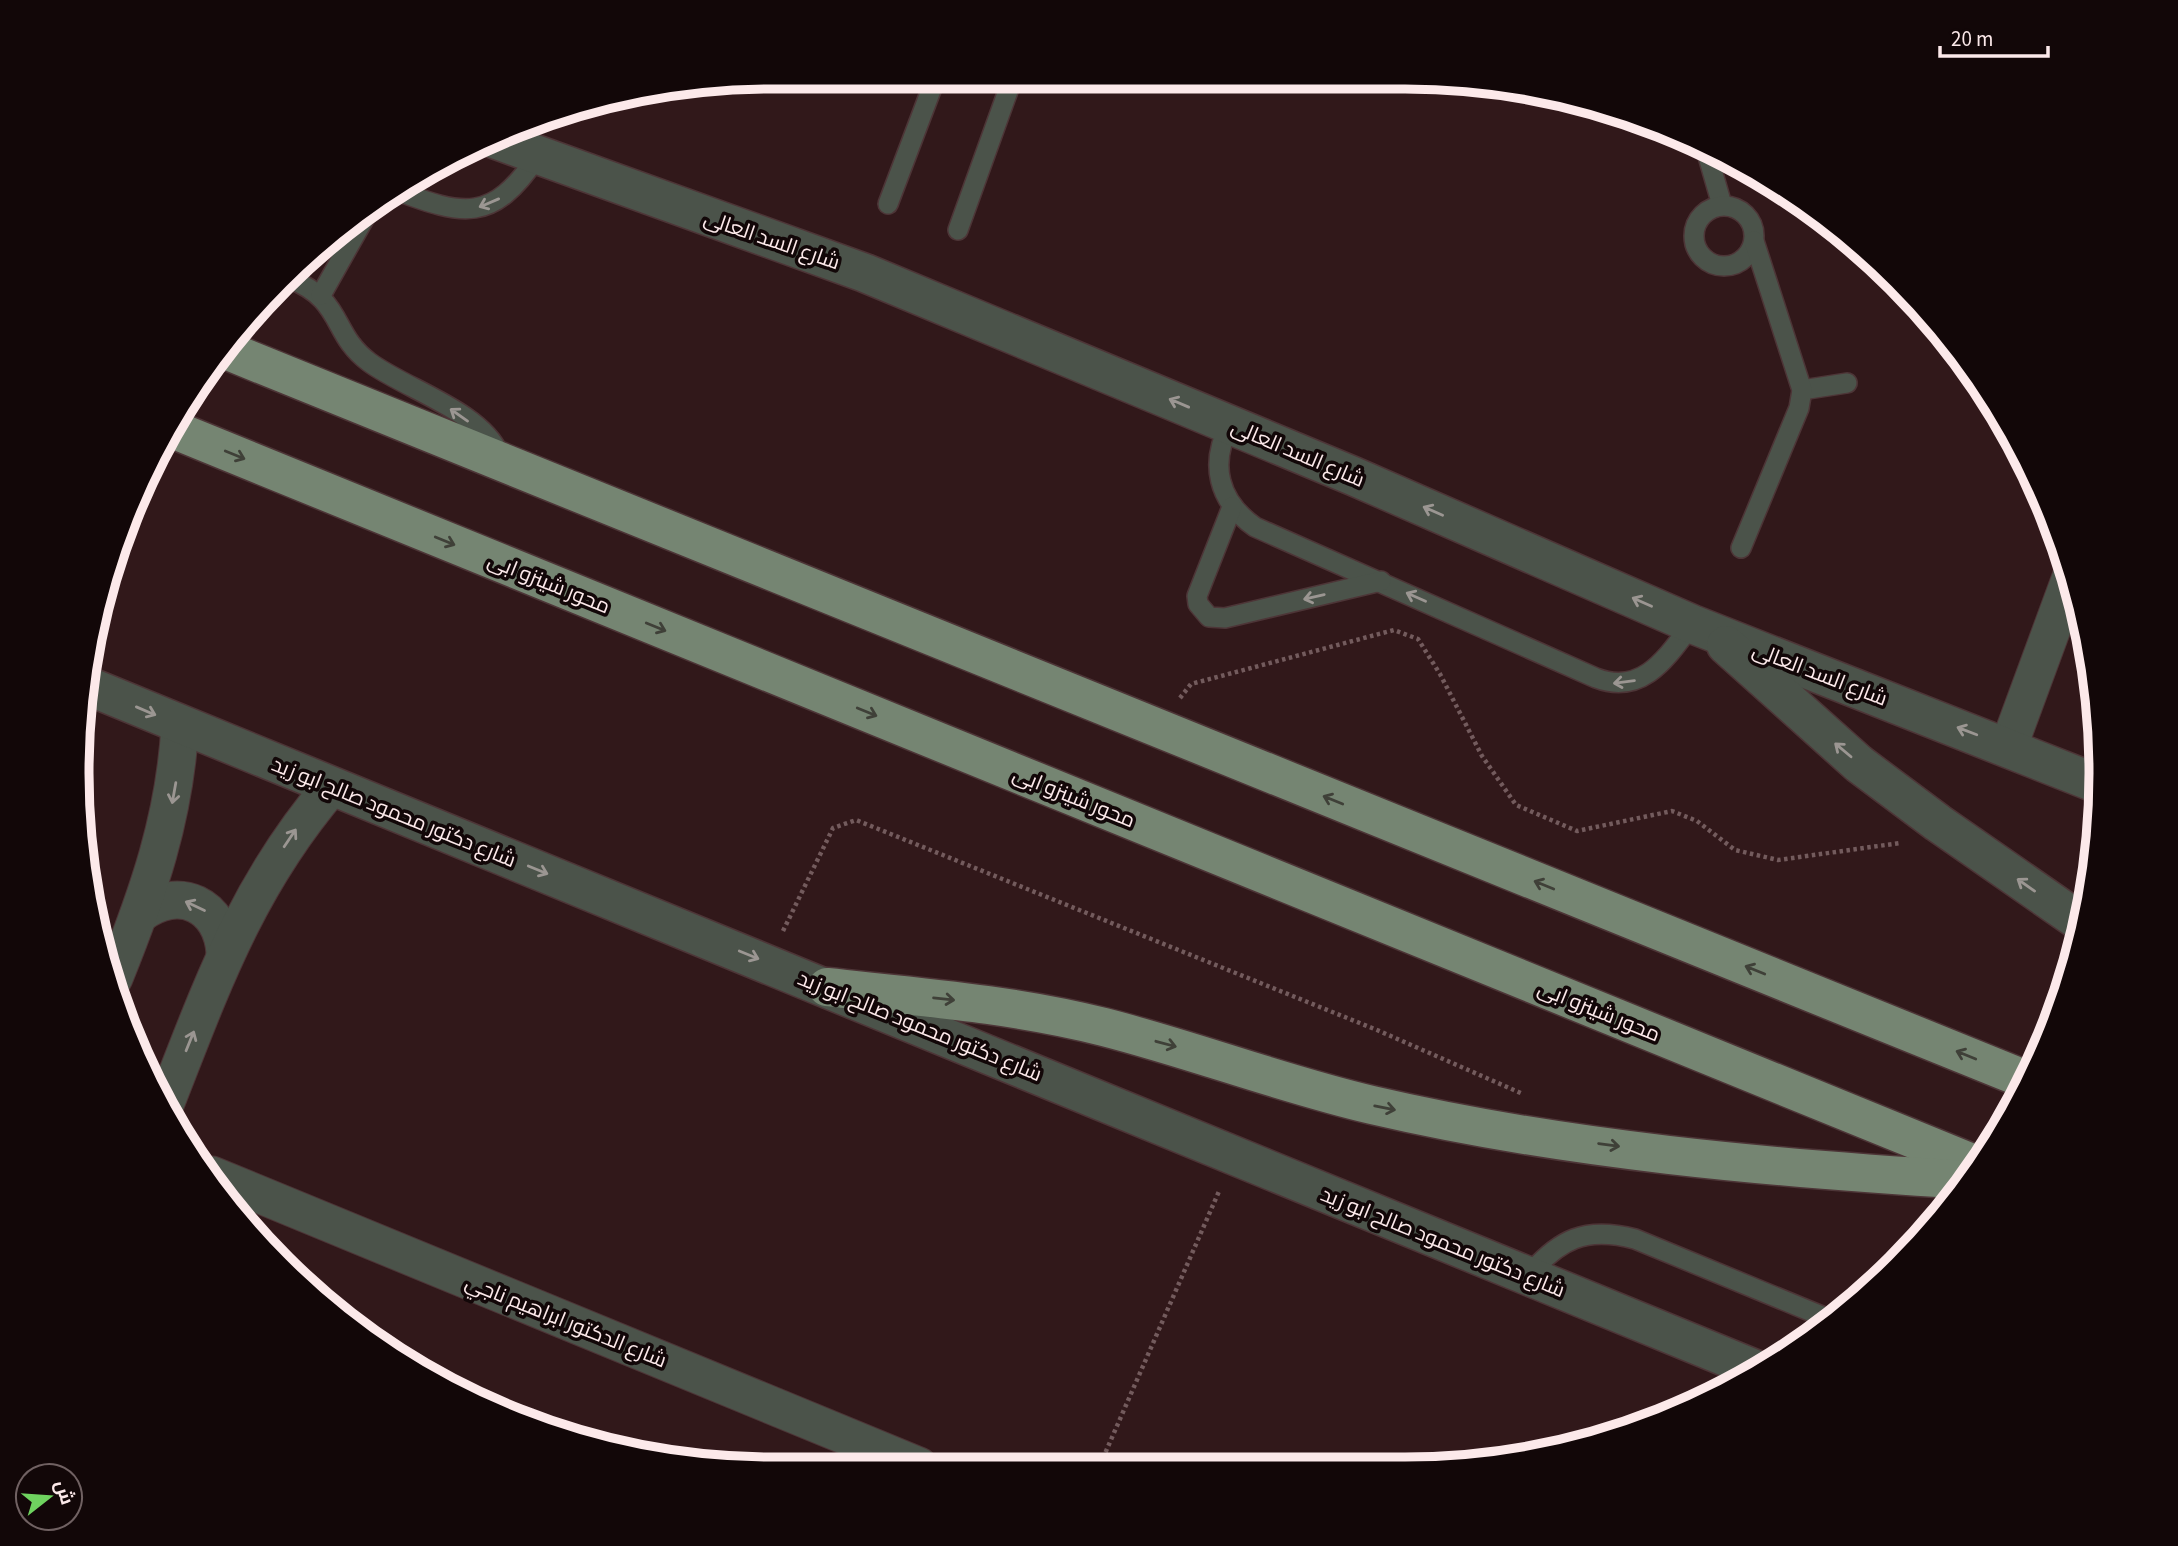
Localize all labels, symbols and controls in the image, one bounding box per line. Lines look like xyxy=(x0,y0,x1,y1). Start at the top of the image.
scale bar xyxy=(1940,14,2048,58)
text: 20 m xyxy=(1951,24,1993,54)
one-way arrow xyxy=(479,198,500,211)
street label: شارع السد العالى xyxy=(700,203,844,277)
one-way arrow xyxy=(1168,396,1190,409)
one-way arrow xyxy=(450,408,469,422)
street label: شارع السد العالى xyxy=(1227,411,1369,495)
one-way arrow xyxy=(223,449,245,462)
one-way arrow xyxy=(1423,504,1444,517)
one-way arrow xyxy=(434,535,456,548)
street label: محور شينزو ابى xyxy=(483,545,615,621)
one-way arrow xyxy=(1405,590,1427,603)
one-way arrow xyxy=(1304,591,1326,604)
one-way arrow xyxy=(1631,595,1653,608)
one-way arrow xyxy=(645,621,666,634)
street label: شارع السد العالى xyxy=(1748,635,1892,713)
one-way arrow xyxy=(1613,675,1636,688)
one-way arrow xyxy=(135,705,156,718)
one-way arrow xyxy=(855,707,877,720)
one-way arrow xyxy=(1956,724,1978,737)
one-way arrow xyxy=(1834,742,1852,758)
street label: شارع دكتور محمود صالح ابو زيد xyxy=(267,749,521,875)
street label: محور شينزو ابى xyxy=(1008,759,1140,835)
one-way arrow xyxy=(167,781,180,804)
one-way arrow xyxy=(1323,793,1344,806)
one-way arrow xyxy=(283,829,297,848)
one-way arrow xyxy=(527,864,549,877)
one-way arrow xyxy=(1533,878,1555,891)
one-way arrow xyxy=(2017,878,2036,892)
one-way arrow xyxy=(185,899,206,912)
one-way arrow xyxy=(738,950,759,963)
street label: شارع دكتور محمود صالح ابو زيد xyxy=(793,963,1047,1089)
one-way arrow xyxy=(1744,963,1766,976)
street label: محور شينزو ابى xyxy=(1533,973,1665,1049)
one-way arrow xyxy=(932,993,955,1006)
one-way arrow xyxy=(184,1031,197,1053)
one-way arrow xyxy=(1155,1038,1177,1051)
one-way arrow xyxy=(1955,1048,1977,1061)
one-way arrow xyxy=(1373,1101,1396,1115)
one-way arrow xyxy=(1597,1139,1620,1152)
street label: شارع دكتور محمود صالح ابو زيد xyxy=(1316,1179,1570,1305)
street label: شارع الدكتور ابراهيم ناجي xyxy=(460,1267,671,1376)
north arrow xyxy=(14,1462,84,1532)
text: ش xyxy=(47,1477,80,1508)

